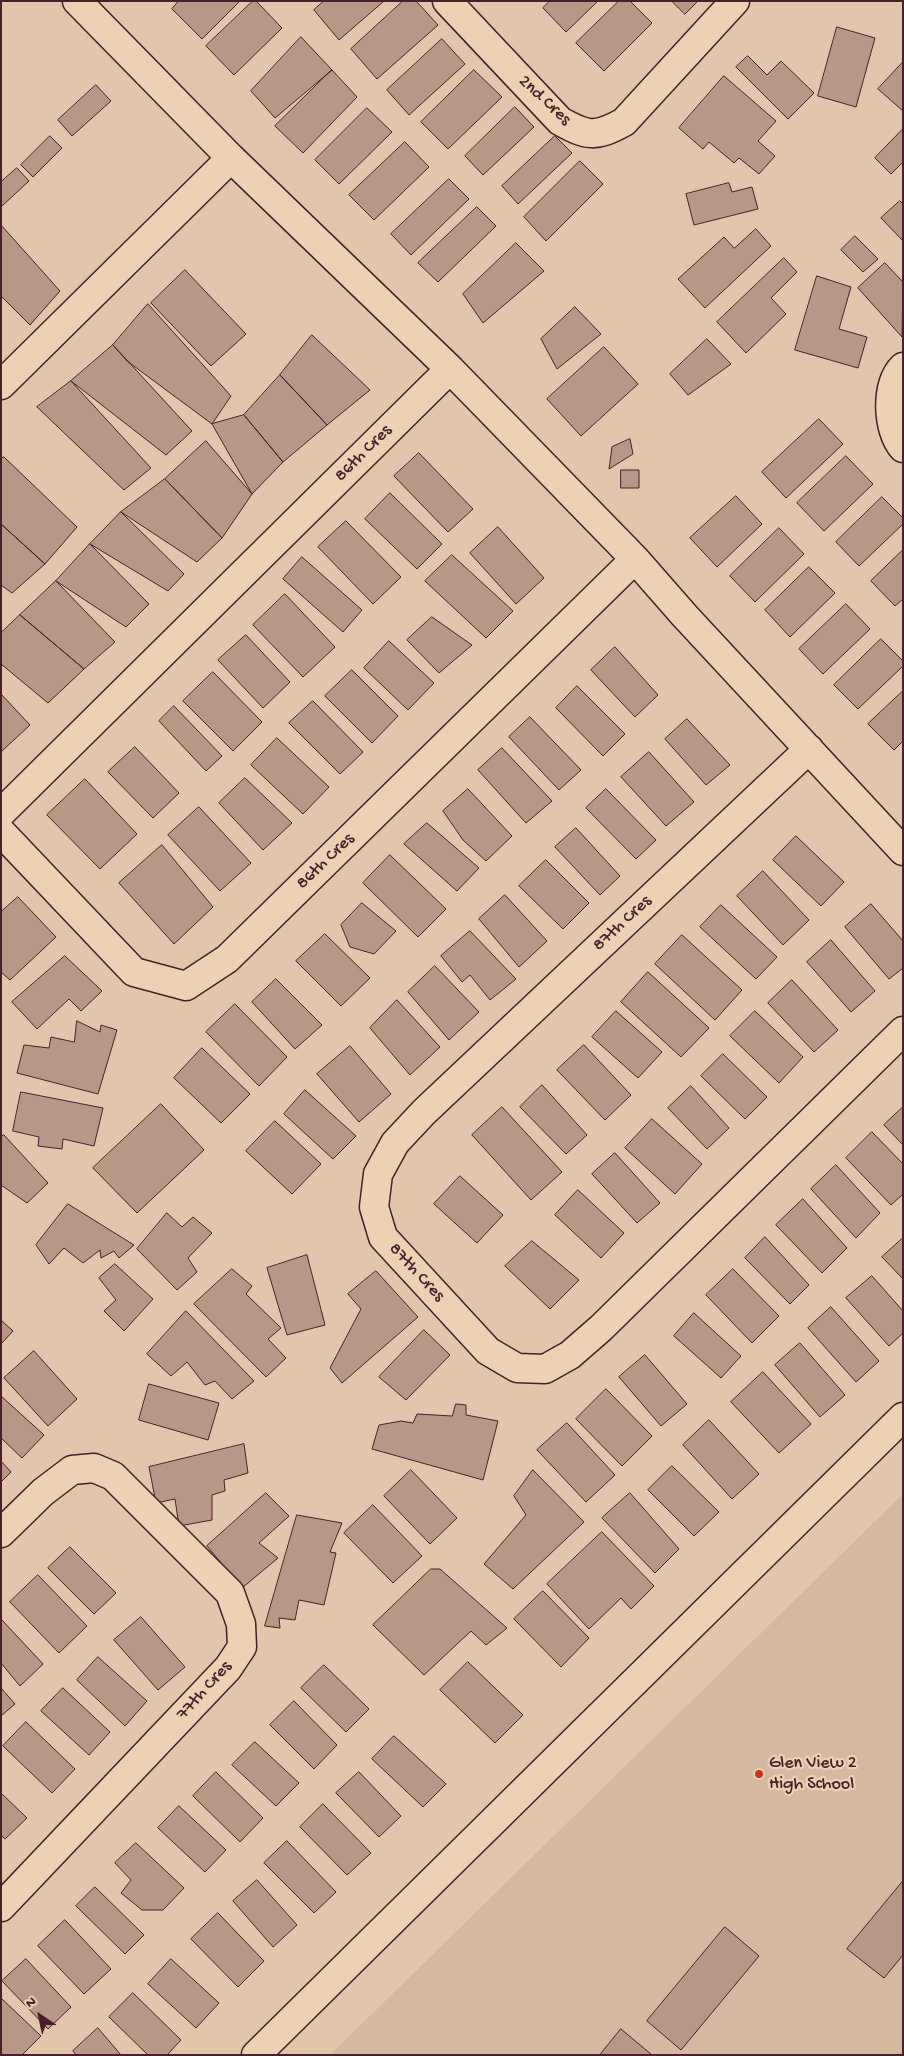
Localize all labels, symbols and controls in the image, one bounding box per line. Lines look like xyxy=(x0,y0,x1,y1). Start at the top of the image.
street label: 2nd Cres xyxy=(513,71,575,131)
street label: 86th Cres xyxy=(331,421,397,487)
street label: 86th Cres xyxy=(292,829,360,895)
street label: 87th Cres xyxy=(589,891,657,957)
street label: 87th Cres xyxy=(383,1239,449,1307)
street label: 77th Cres xyxy=(173,1657,237,1725)
place label: Glen View 2 High School xyxy=(769,1753,857,1796)
marker: Glen View 2 High School xyxy=(753,1768,765,1780)
north arrow xyxy=(15,1991,65,2041)
text: N xyxy=(23,1994,40,2013)

